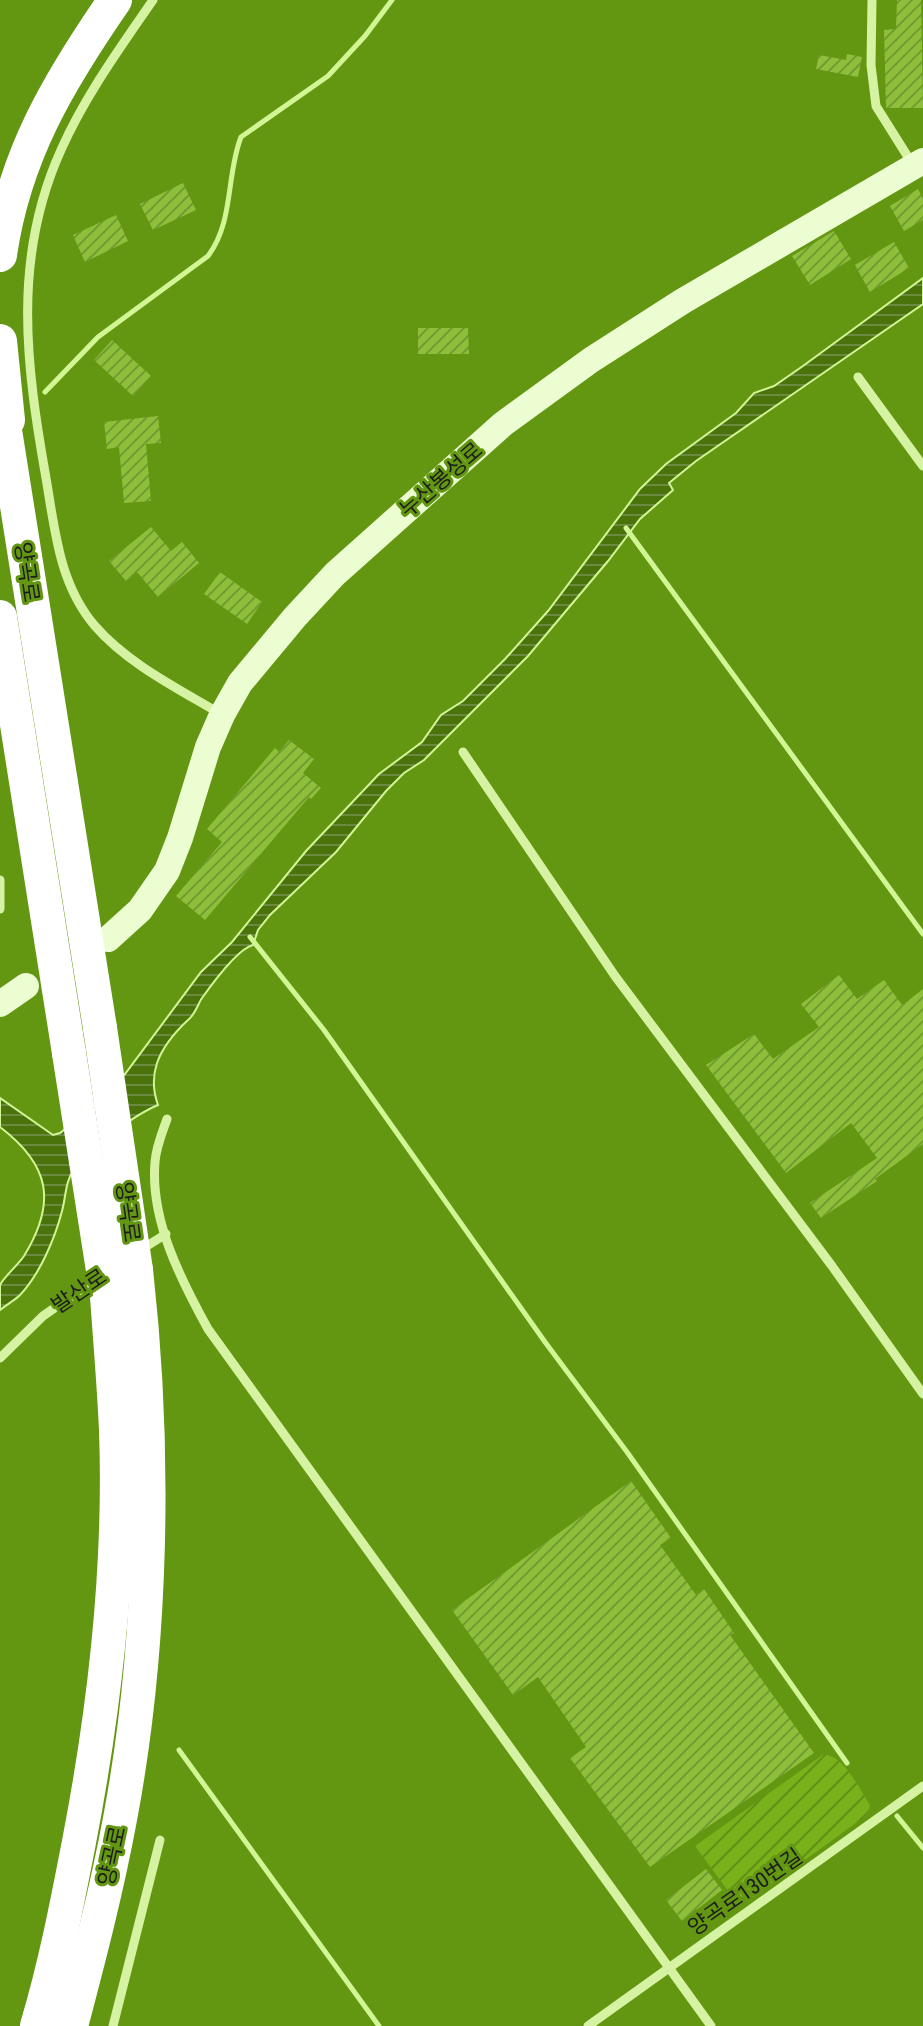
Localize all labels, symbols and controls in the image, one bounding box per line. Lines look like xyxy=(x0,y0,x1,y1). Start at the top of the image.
street label: 누산봉성로 xyxy=(395,437,487,523)
street label: 양곡로 xyxy=(10,540,44,604)
street label: 양곡로 xyxy=(111,1180,145,1244)
street label: 발산로 xyxy=(47,1264,111,1318)
street label: 양곡로 xyxy=(93,1824,131,1888)
street label: 양곡로130번길 xyxy=(683,1843,807,1941)

